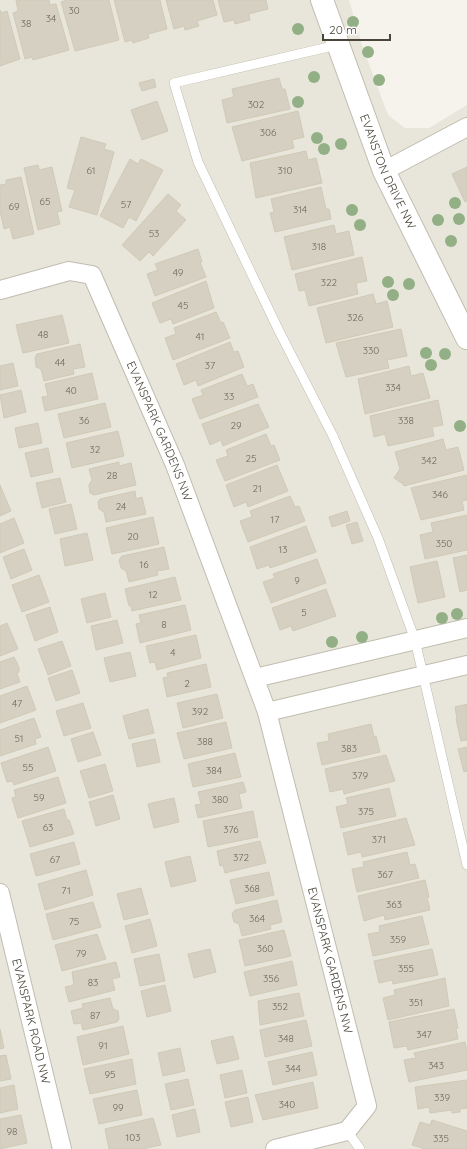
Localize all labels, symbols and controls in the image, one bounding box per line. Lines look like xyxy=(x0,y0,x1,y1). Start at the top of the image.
house number: 30 xyxy=(68,4,80,17)
house number: 34 xyxy=(46,12,56,25)
scale bar xyxy=(323,16,390,42)
house number: 38 xyxy=(21,17,31,30)
text: 20 m xyxy=(329,22,357,37)
house number: 302 xyxy=(248,98,265,111)
street label: EVANSTON DRIVE NW xyxy=(357,112,420,232)
house number: 306 xyxy=(260,126,277,139)
house number: 61 xyxy=(86,164,96,177)
house number: 310 xyxy=(278,164,292,177)
house number: 65 xyxy=(40,195,50,208)
house number: 57 xyxy=(121,198,131,211)
house number: 69 xyxy=(9,200,20,213)
house number: 314 xyxy=(293,203,307,216)
house number: 53 xyxy=(149,227,159,240)
house number: 318 xyxy=(312,240,326,253)
house number: 49 xyxy=(173,266,184,279)
house number: 322 xyxy=(321,276,338,289)
house number: 45 xyxy=(178,299,188,312)
house number: 326 xyxy=(347,311,364,324)
house number: 48 xyxy=(38,328,48,341)
house number: 41 xyxy=(196,330,204,343)
house number: 330 xyxy=(363,344,379,357)
house number: 44 xyxy=(55,356,65,369)
street label: EVANSPARK GARDENS NW xyxy=(124,359,196,503)
house number: 37 xyxy=(205,359,215,372)
house number: 334 xyxy=(385,381,401,394)
house number: 40 xyxy=(65,384,77,397)
house number: 33 xyxy=(224,390,234,403)
house number: 36 xyxy=(79,414,90,427)
house number: 338 xyxy=(398,414,414,427)
house number: 29 xyxy=(230,419,242,432)
house number: 32 xyxy=(90,443,101,456)
house number: 25 xyxy=(246,452,257,465)
house number: 342 xyxy=(421,454,437,467)
house number: 28 xyxy=(107,469,117,482)
house number: 21 xyxy=(252,482,262,495)
house number: 346 xyxy=(432,488,449,501)
house number: 24 xyxy=(116,500,126,513)
house number: 17 xyxy=(271,513,279,526)
house number: 20 xyxy=(127,530,139,543)
house number: 350 xyxy=(436,537,452,550)
house number: 13 xyxy=(279,543,287,556)
house number: 16 xyxy=(139,558,149,571)
house number: 9 xyxy=(294,574,300,587)
house number: 12 xyxy=(148,588,158,601)
house number: 5 xyxy=(301,606,307,619)
house number: 8 xyxy=(161,618,167,631)
house number: 4 xyxy=(170,646,176,659)
house number: 2 xyxy=(184,677,190,690)
house number: 47 xyxy=(12,697,22,710)
house number: 392 xyxy=(192,705,209,718)
house number: 51 xyxy=(14,732,24,745)
house number: 388 xyxy=(197,735,213,748)
house number: 383 xyxy=(341,742,357,755)
house number: 55 xyxy=(23,761,33,774)
house number: 384 xyxy=(206,764,222,777)
house number: 379 xyxy=(352,769,368,782)
house number: 59 xyxy=(33,791,45,804)
house number: 380 xyxy=(212,793,228,806)
house number: 375 xyxy=(358,805,374,818)
house number: 63 xyxy=(43,821,53,834)
house number: 376 xyxy=(223,823,239,836)
house number: 371 xyxy=(372,833,386,846)
house number: 372 xyxy=(233,851,249,864)
house number: 67 xyxy=(50,853,60,866)
house number: 367 xyxy=(377,868,393,881)
house number: 368 xyxy=(244,882,260,895)
house number: 71 xyxy=(61,884,71,897)
street label: EVANSPARK GARDENS NW xyxy=(305,885,356,1035)
house number: 363 xyxy=(386,898,402,911)
house number: 364 xyxy=(249,912,265,925)
house number: 75 xyxy=(69,915,79,928)
house number: 359 xyxy=(390,933,407,946)
house number: 360 xyxy=(257,942,273,955)
house number: 79 xyxy=(76,947,87,960)
street label: EVANSPARK ROAD NW xyxy=(9,957,54,1086)
house number: 355 xyxy=(398,962,414,975)
house number: 356 xyxy=(263,972,280,985)
house number: 83 xyxy=(88,976,98,989)
house number: 351 xyxy=(409,996,423,1009)
house number: 352 xyxy=(272,1000,289,1013)
house number: 87 xyxy=(90,1009,100,1022)
house number: 347 xyxy=(416,1028,432,1041)
house number: 348 xyxy=(278,1032,294,1045)
house number: 91 xyxy=(98,1039,108,1052)
house number: 343 xyxy=(428,1059,444,1072)
house number: 344 xyxy=(285,1062,301,1075)
house number: 95 xyxy=(104,1068,116,1081)
house number: 339 xyxy=(434,1091,450,1104)
house number: 340 xyxy=(279,1098,295,1111)
house number: 99 xyxy=(112,1101,124,1114)
house number: 98 xyxy=(7,1125,17,1138)
house number: 103 xyxy=(126,1131,140,1144)
house number: 335 xyxy=(433,1132,449,1145)

